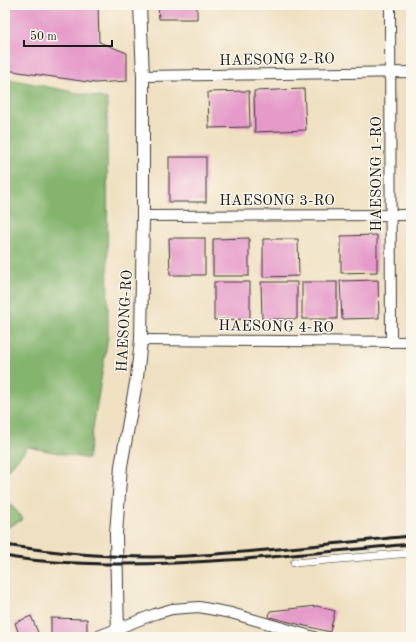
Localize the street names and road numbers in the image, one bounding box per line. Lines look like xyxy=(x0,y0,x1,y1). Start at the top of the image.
street label: HAESONG 2-RO xyxy=(219,52,335,69)
street label: HAESONG 1-RO xyxy=(370,116,385,232)
street label: HAESONG 3-RO xyxy=(219,194,335,209)
street label: HAESONG-RO xyxy=(115,269,136,373)
street label: HAESONG 4-RO xyxy=(218,319,334,336)

